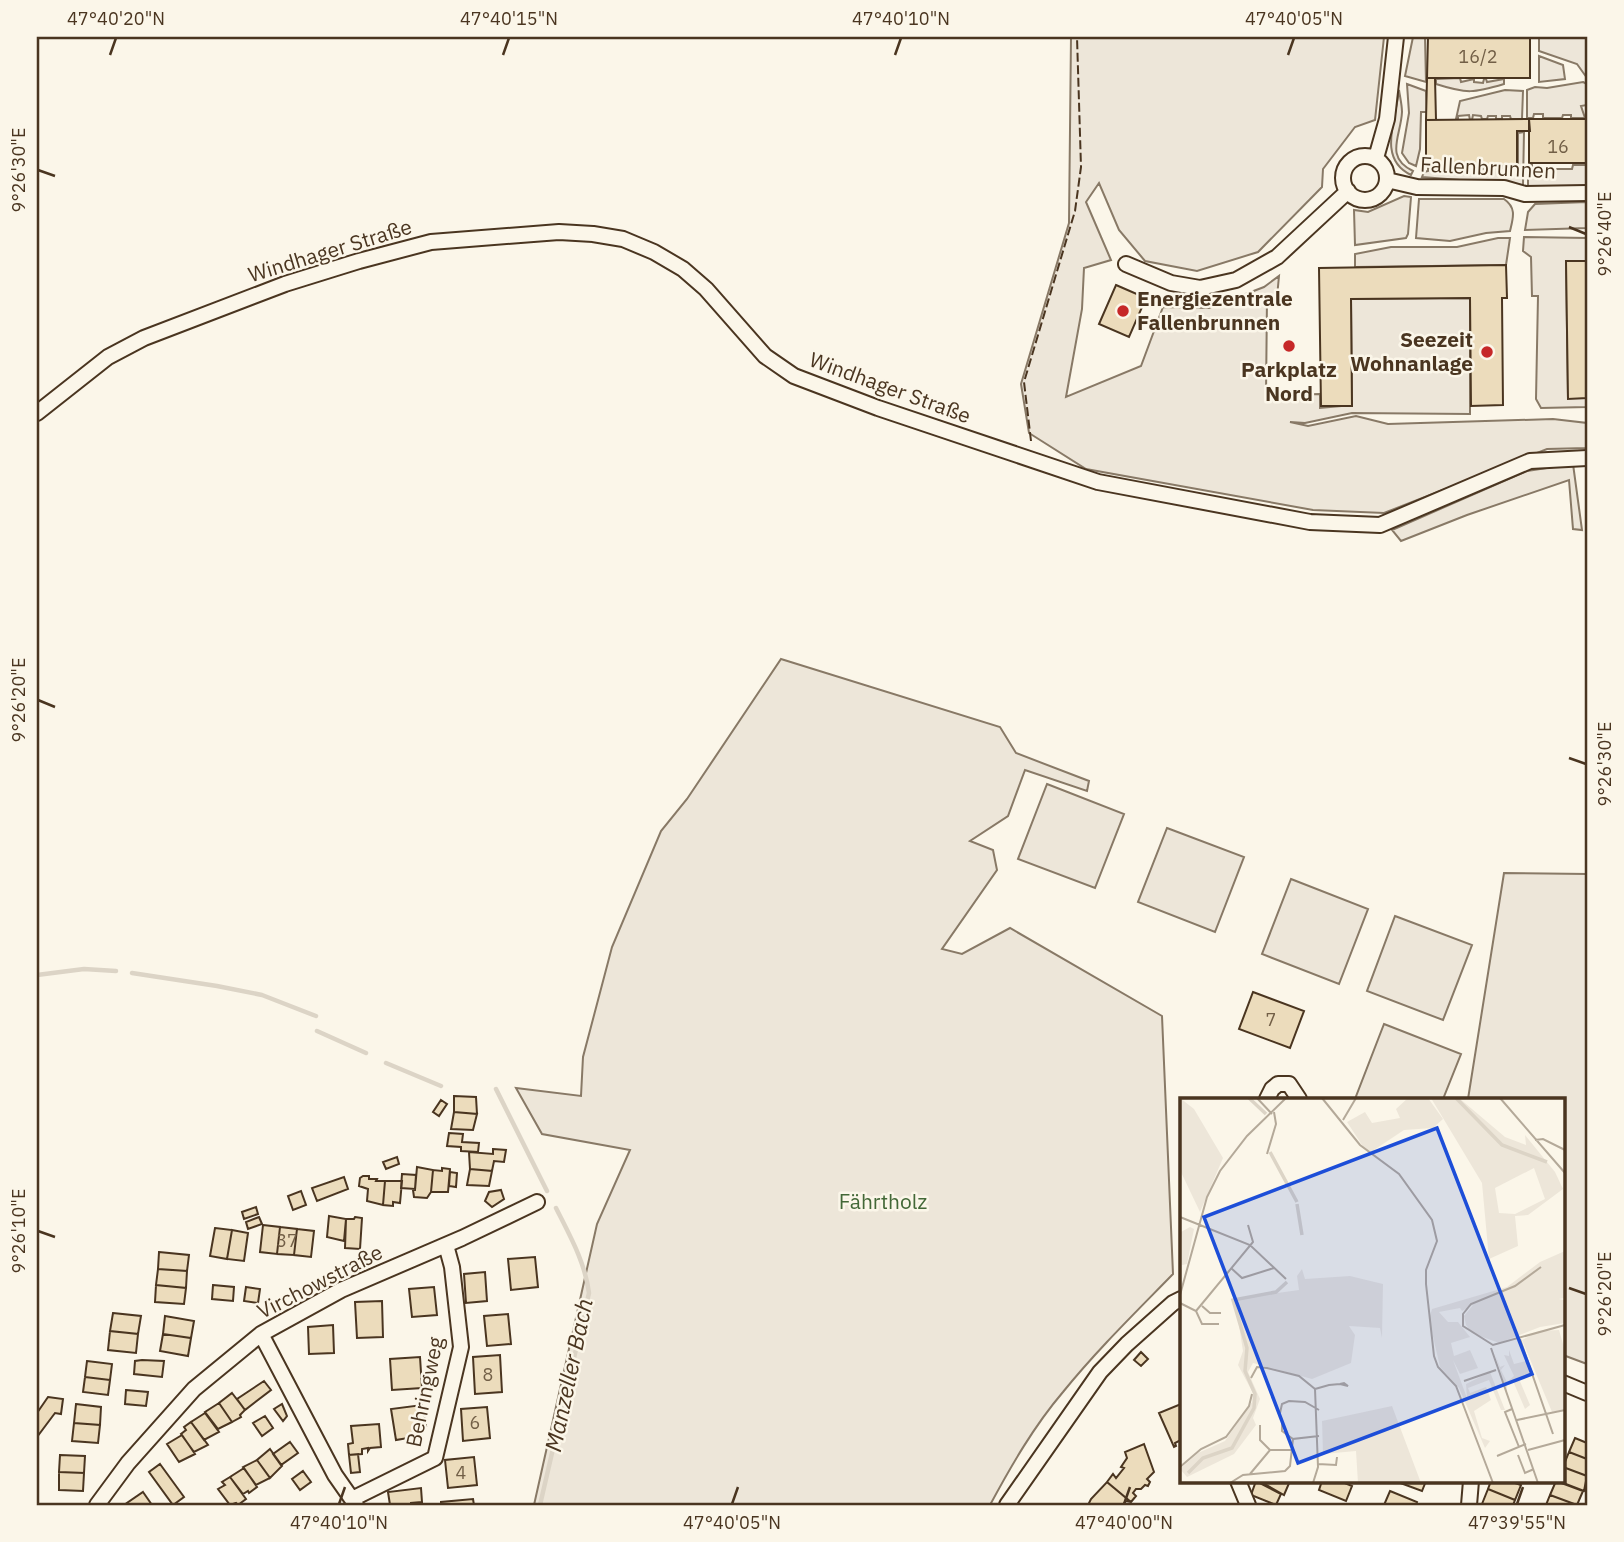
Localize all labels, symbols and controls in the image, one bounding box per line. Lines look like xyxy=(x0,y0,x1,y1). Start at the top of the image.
text: 47°40'20"N xyxy=(67,7,165,30)
text: 47°40'15"N xyxy=(460,7,558,30)
text: 47°40'10"N xyxy=(852,7,950,30)
text: 47°40'05"N xyxy=(1245,7,1343,30)
house number: 16/2 xyxy=(1458,45,1498,68)
text: 9°26'30"E xyxy=(7,128,30,212)
house number: 16 xyxy=(1547,135,1569,158)
street label: Fallenbrunnen xyxy=(1419,149,1557,185)
text: 9°26'40"E xyxy=(1593,192,1616,276)
street label: Windhager Straße xyxy=(244,212,415,288)
place label: Energiezentrale Fallenbrunnen xyxy=(1137,284,1293,336)
marker: Energiezentrale Fallenbrunnen xyxy=(1115,303,1131,319)
place label: Seezeit Wohnanlage xyxy=(1350,325,1473,377)
marker: Parkplatz Nord xyxy=(1281,338,1297,354)
marker: Seezeit Wohnanlage xyxy=(1479,344,1495,360)
street label: Windhager Straße xyxy=(806,345,975,429)
place label: Parkplatz Nord xyxy=(1241,355,1337,407)
text: 9°26'20"E xyxy=(7,658,30,742)
text: 9°26'30"E xyxy=(1593,722,1616,806)
house number: 7 xyxy=(1266,1008,1276,1031)
inset map xyxy=(1180,1098,1564,1482)
park label: Fährtholz xyxy=(839,1187,927,1215)
text: 9°26'10"E xyxy=(7,1189,30,1273)
house number: 37 xyxy=(276,1229,298,1252)
street label: Virchowstraße xyxy=(252,1238,387,1325)
text: 9°26'20"E xyxy=(1593,1252,1616,1336)
water label: Manzeller Bach xyxy=(537,1295,599,1454)
street label: Behringweg xyxy=(399,1334,449,1449)
house number: 8 xyxy=(483,1363,493,1386)
house number: 6 xyxy=(470,1411,480,1434)
house number: 4 xyxy=(456,1461,467,1484)
text: 47°40'10"N xyxy=(290,1511,388,1534)
text: 47°40'05"N xyxy=(683,1511,781,1534)
text: 47°40'00"N xyxy=(1075,1511,1173,1534)
text: 47°39'55"N xyxy=(1468,1511,1566,1534)

